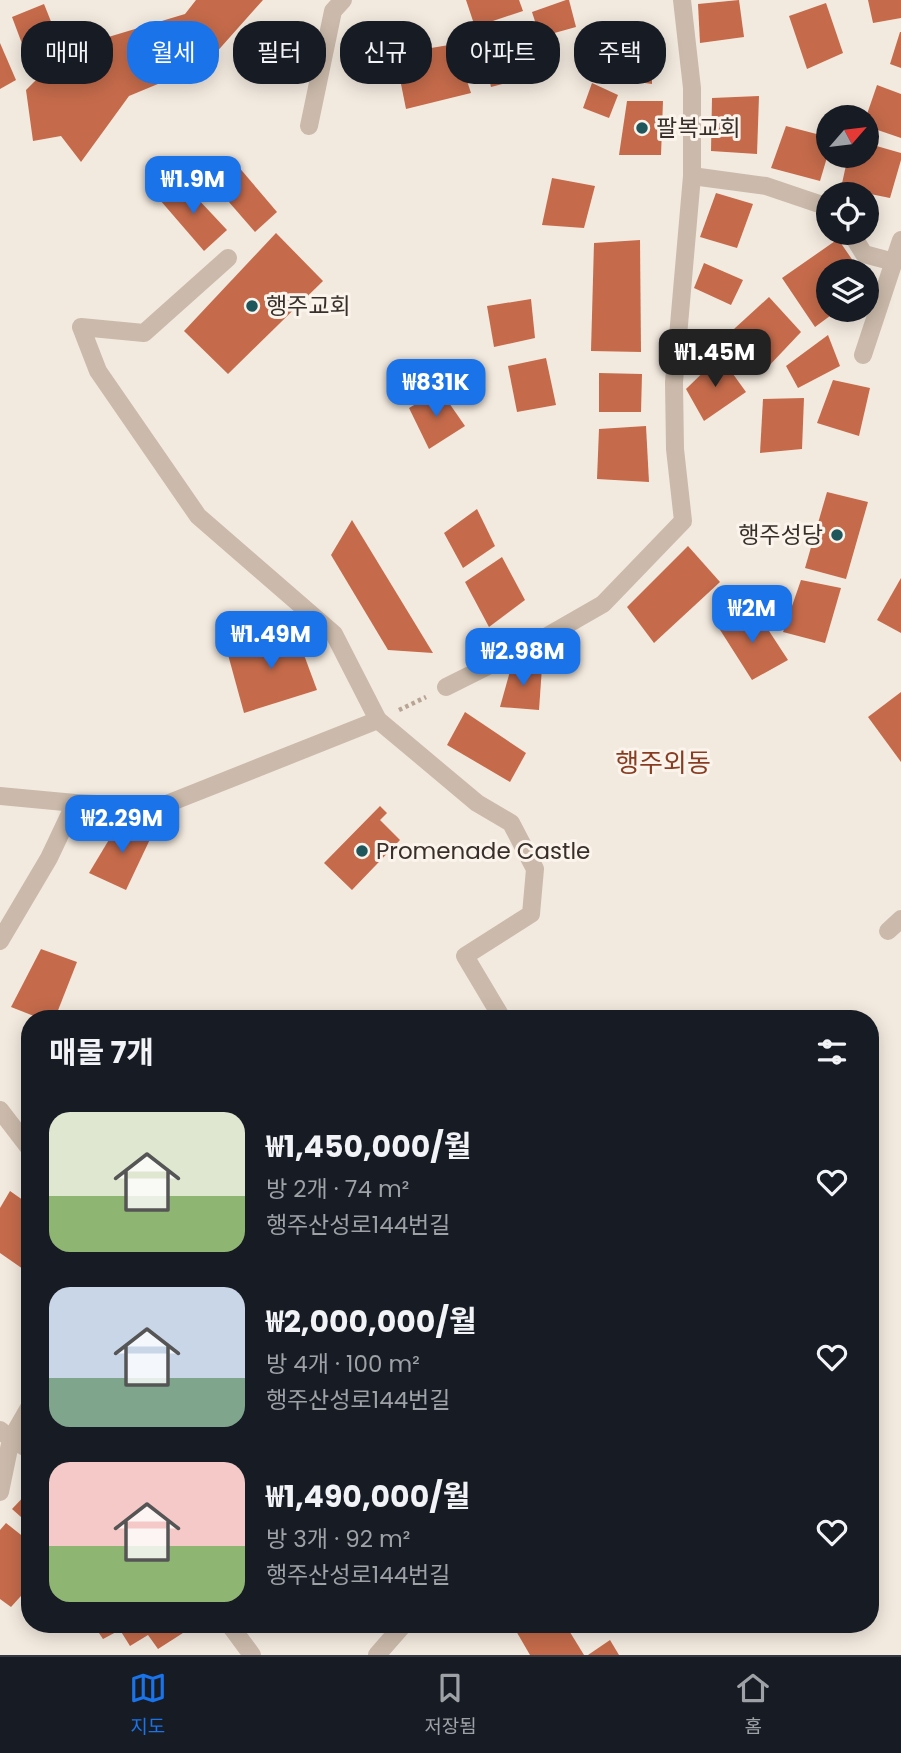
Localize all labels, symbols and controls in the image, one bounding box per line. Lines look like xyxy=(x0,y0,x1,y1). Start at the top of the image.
chip: 매매 xyxy=(21,21,113,84)
chip: 월세 xyxy=(127,21,219,84)
chip: 필터 xyxy=(233,21,326,84)
chip: 신규 xyxy=(340,21,432,84)
chip: 아파트 xyxy=(446,21,560,84)
chip: 주택 xyxy=(574,21,666,84)
north arrow xyxy=(816,105,878,168)
map controls xyxy=(816,105,879,322)
place label: 팔복교회 xyxy=(656,112,741,144)
marker: 팔복교회 xyxy=(634,120,650,136)
pin: ₩1.9M xyxy=(144,156,242,216)
text: ₩1.9M xyxy=(161,163,225,195)
button: locate xyxy=(816,182,879,245)
button: layers xyxy=(816,259,879,322)
place label: 행주교회 xyxy=(266,290,351,322)
marker: 행주교회 xyxy=(244,298,260,314)
pin: ₩1.45M xyxy=(658,330,772,389)
text: ₩1.45M xyxy=(675,336,755,368)
pin: ₩831K xyxy=(387,360,485,419)
text: ₩831K xyxy=(402,366,470,398)
place label: 행주성당 xyxy=(738,519,823,551)
marker: 행주성당 xyxy=(829,527,845,543)
pin: ₩2M xyxy=(718,586,786,645)
text: ₩2M xyxy=(728,592,776,624)
pin: ₩1.49M xyxy=(214,612,328,671)
text: ₩1.49M xyxy=(231,618,311,650)
pin: ₩2.98M xyxy=(466,628,580,688)
text: ₩2.98M xyxy=(481,635,565,667)
district label: 행주외동 xyxy=(615,745,711,781)
pin: ₩2.29M xyxy=(65,796,179,855)
text: ₩2.29M xyxy=(81,802,163,834)
place label: Promenade Castle xyxy=(376,835,590,867)
marker: Promenade Castle xyxy=(354,843,370,859)
text: 매물 7개 xyxy=(49,1031,154,1074)
icon: filters xyxy=(813,1033,851,1071)
text: ₩1,450,000/월 xyxy=(266,1125,471,1168)
icon: home xyxy=(105,1140,189,1224)
icon: heart xyxy=(813,1163,851,1201)
text: 방 2개 · 74 m² xyxy=(266,1173,409,1205)
text: 행주산성로144번길 xyxy=(266,1209,450,1241)
text: ₩2,000,000/월 xyxy=(266,1300,477,1343)
icon: home xyxy=(105,1315,189,1399)
icon: heart xyxy=(813,1338,851,1376)
text: 방 4개 · 100 m² xyxy=(266,1348,420,1380)
text: 행주산성로144번길 xyxy=(266,1384,450,1416)
text: ₩1,490,000/월 xyxy=(266,1475,470,1518)
icon: home xyxy=(105,1490,189,1574)
icon: heart xyxy=(813,1513,851,1551)
text: 방 3개 · 92 m² xyxy=(266,1523,410,1555)
text: 행주산성로144번길 xyxy=(266,1559,450,1591)
tab: 지도 xyxy=(129,1669,167,1741)
tab: 저장됨 xyxy=(424,1669,477,1741)
tab: 홈 xyxy=(734,1669,772,1741)

